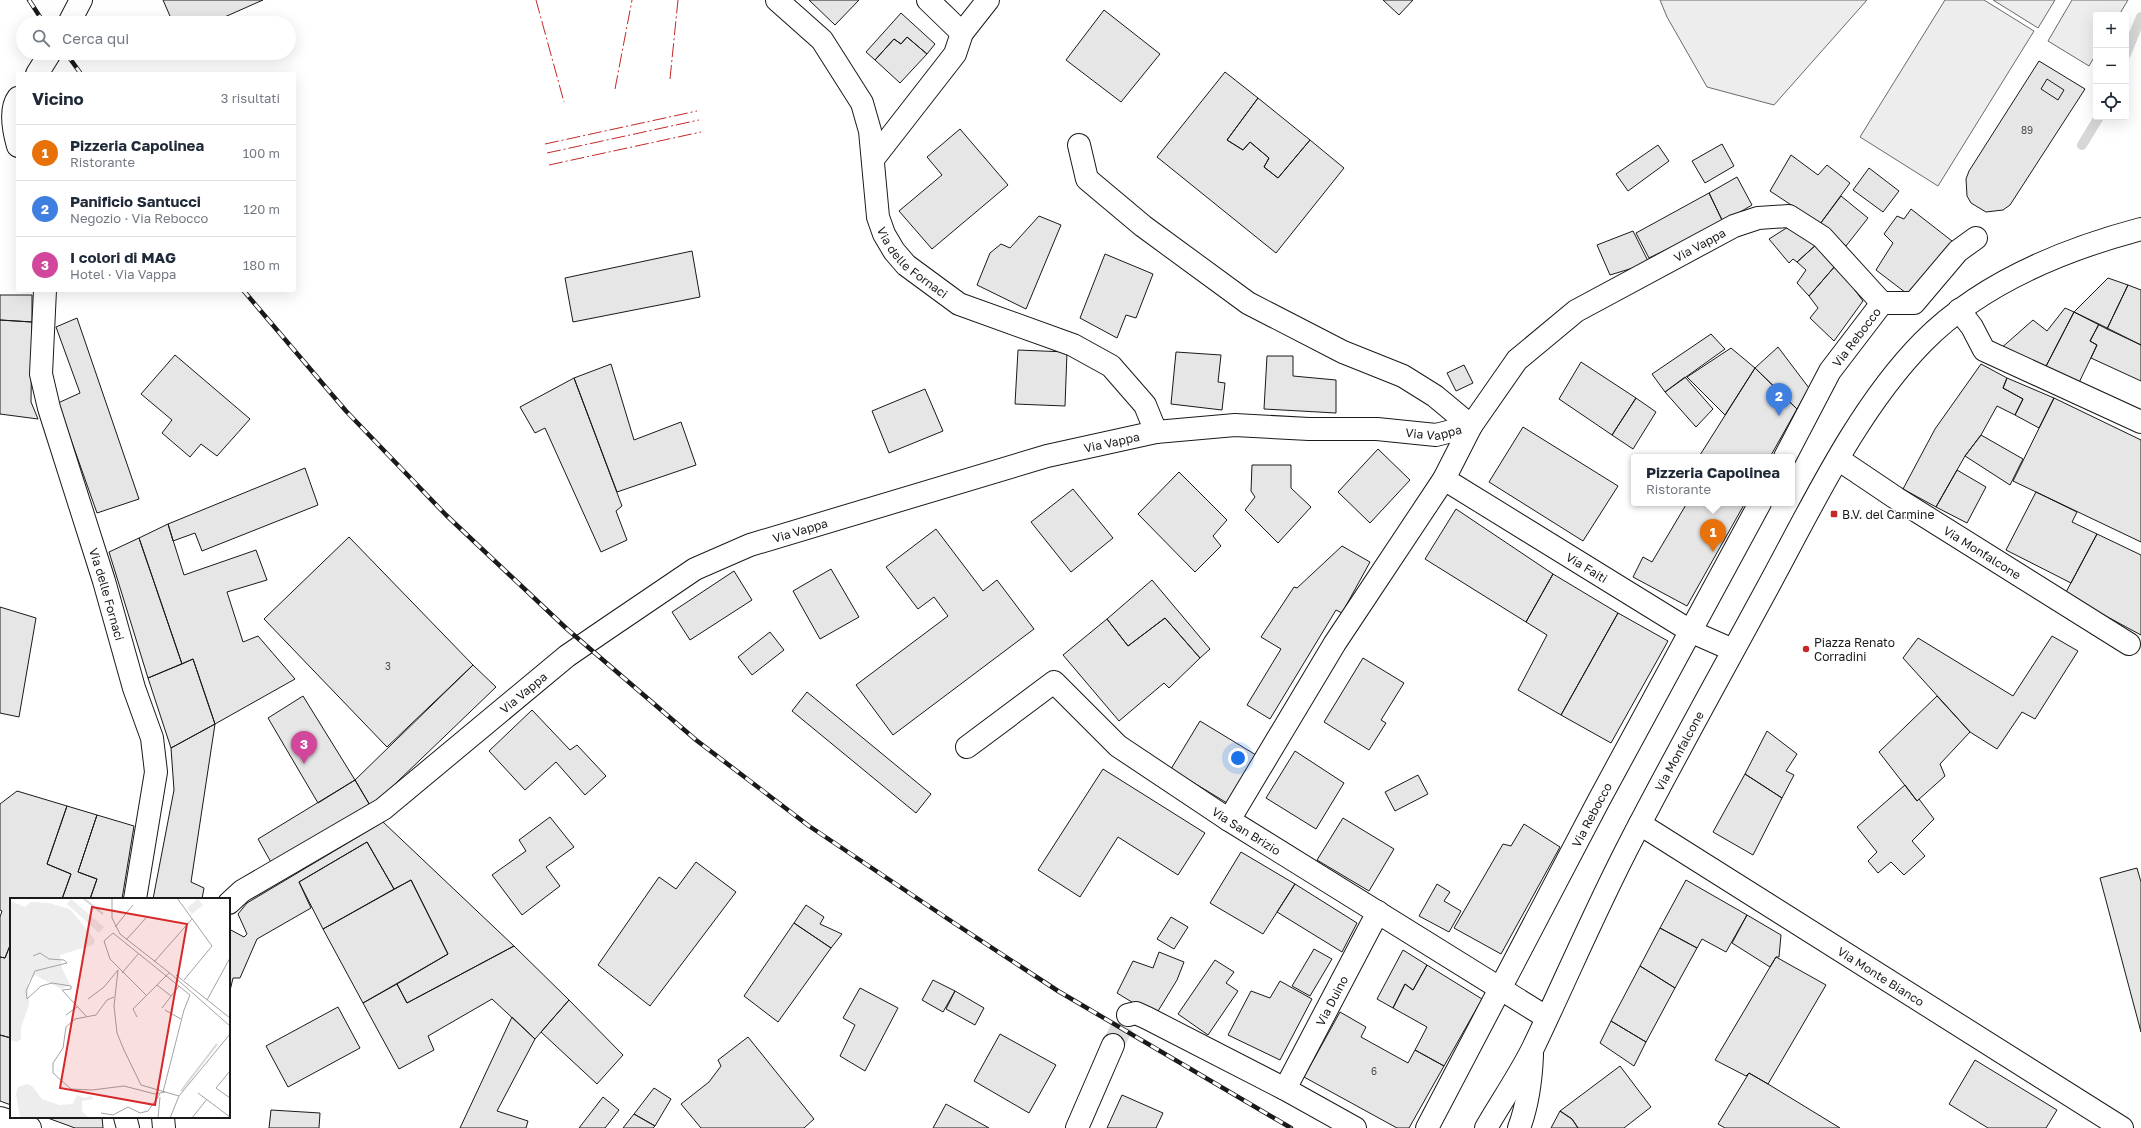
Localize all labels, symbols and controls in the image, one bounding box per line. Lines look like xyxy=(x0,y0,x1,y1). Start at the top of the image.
map controls xyxy=(2093,12,2129,120)
button: + xyxy=(2093,12,2129,48)
search box xyxy=(16,16,296,60)
icon: search xyxy=(30,27,52,49)
text: Cerca qui xyxy=(62,29,129,47)
button: − xyxy=(2093,48,2129,84)
button: locate xyxy=(2093,84,2129,120)
text: Vicino xyxy=(32,88,84,109)
text: 3 risultati xyxy=(221,90,280,106)
house number: 89 xyxy=(2021,124,2033,136)
text: Pizzeria Capolinea xyxy=(70,136,204,154)
text: 1 xyxy=(42,145,48,161)
text: 100 m xyxy=(243,145,280,161)
text: Ristorante xyxy=(70,154,135,170)
text: Panificio Santucci xyxy=(70,192,201,210)
text: 2 xyxy=(41,201,49,217)
text: 120 m xyxy=(243,201,280,217)
text: Negozio · Via Rebocco xyxy=(70,210,208,226)
street label: Via delle Fornaci xyxy=(875,225,951,301)
street label: Via Vappa xyxy=(1671,225,1728,265)
text: I colori di MAG xyxy=(70,248,176,266)
text: 3 xyxy=(41,257,49,273)
text: 180 m xyxy=(243,257,280,273)
text: Hotel · Via Vappa xyxy=(70,266,176,282)
street label: Via Rebocco xyxy=(1829,304,1884,370)
pin: 2 xyxy=(1766,383,1792,416)
street label: Via Vappa xyxy=(1405,421,1463,443)
street label: Via Vappa xyxy=(1082,428,1141,455)
popup xyxy=(1631,454,1795,506)
text: Pizzeria Capolinea xyxy=(1646,463,1780,481)
text: Ristorante xyxy=(1646,481,1711,497)
place label: B.V. del Carmine xyxy=(1842,507,1934,522)
marker: B.V. del Carmine xyxy=(1829,509,1839,519)
street label: Via Vappa xyxy=(771,515,829,545)
pin: 1 xyxy=(1700,519,1726,552)
street label: Via Monfalcone xyxy=(1941,522,2024,582)
street label: Via delle Fornaci xyxy=(86,546,128,642)
street label: Via Faiti xyxy=(1563,549,1610,586)
place label: Piazza Renato Corradini xyxy=(1814,635,1895,664)
marker: Piazza Renato Corradini xyxy=(1801,644,1811,654)
house number: 3 xyxy=(385,660,391,672)
street label: Via Vappa xyxy=(496,669,550,716)
street label: Via Monfalcone xyxy=(1651,708,1707,793)
pin: 3 xyxy=(291,731,317,764)
your location xyxy=(1228,748,1248,768)
street label: Via Rebocco xyxy=(1568,780,1615,849)
street label: Via San Brizio xyxy=(1209,803,1284,858)
inset map xyxy=(10,898,230,1118)
street label: Via Monte Bianco xyxy=(1835,943,1927,1009)
street label: Via Duino xyxy=(1312,973,1351,1028)
house number: 6 xyxy=(1371,1065,1377,1077)

